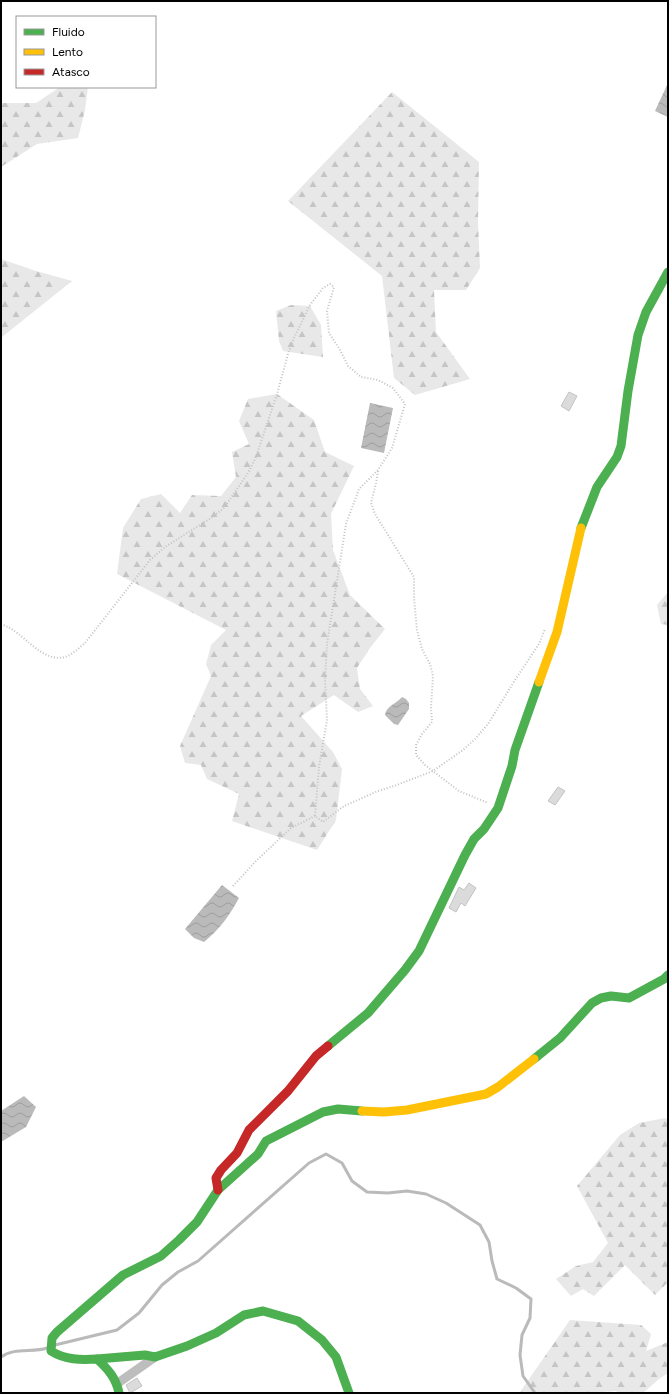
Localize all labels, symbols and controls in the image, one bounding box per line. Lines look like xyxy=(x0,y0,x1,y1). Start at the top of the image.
legend xyxy=(16,16,156,88)
text: Fluido xyxy=(52,25,85,39)
text: Lento xyxy=(52,45,83,59)
text: Atasco xyxy=(52,65,90,79)

